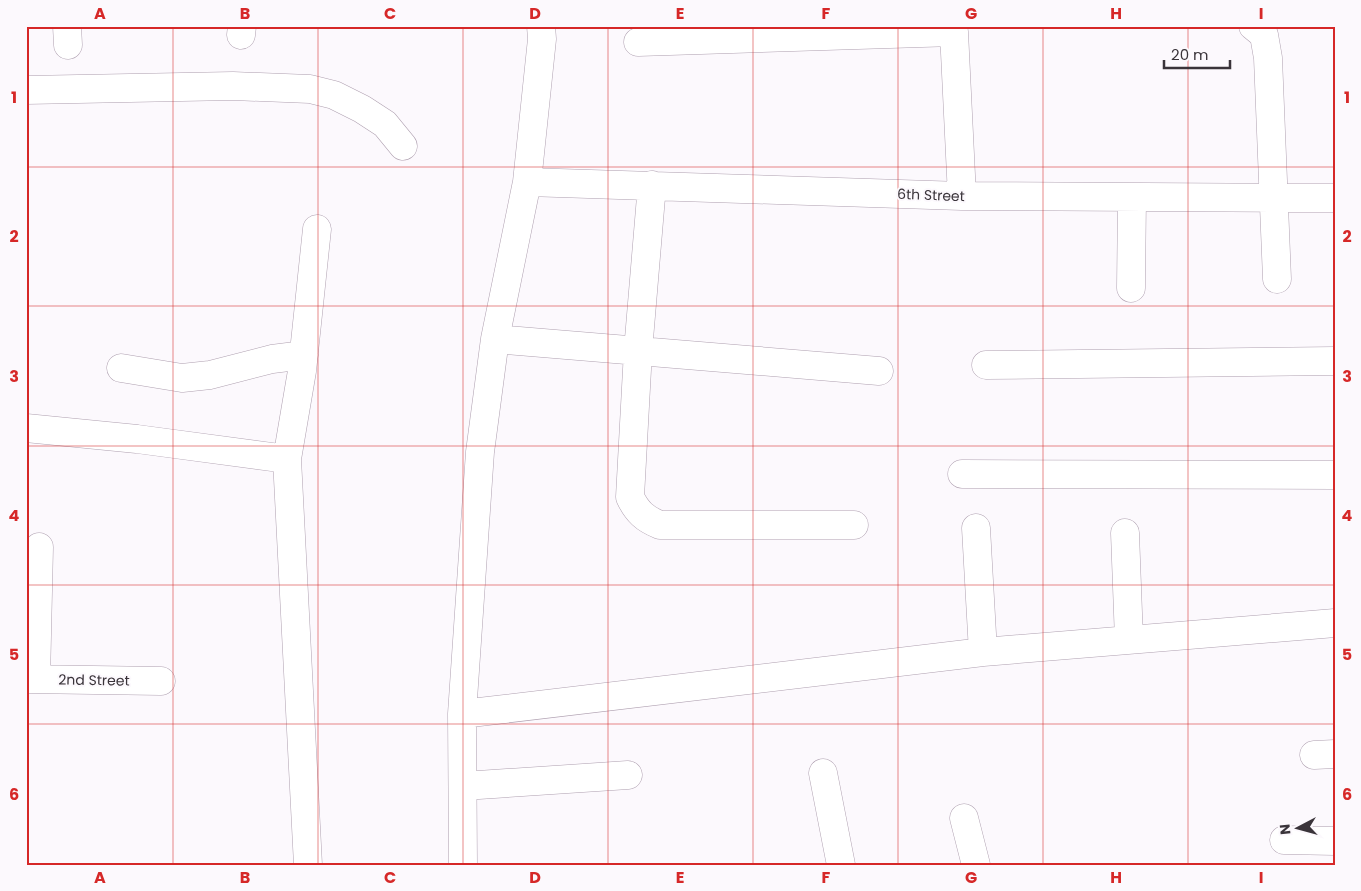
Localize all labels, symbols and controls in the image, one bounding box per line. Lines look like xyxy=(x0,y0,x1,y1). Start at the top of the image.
text: A xyxy=(94,2,106,25)
text: B xyxy=(240,2,250,25)
text: C xyxy=(384,2,396,25)
text: D xyxy=(529,2,541,25)
text: E xyxy=(676,2,684,25)
text: F xyxy=(822,2,831,25)
text: G xyxy=(965,2,977,25)
text: H xyxy=(1110,2,1122,25)
text: I xyxy=(1259,2,1263,25)
scale bar xyxy=(1164,38,1230,70)
text: 20 m xyxy=(1171,44,1209,65)
text: 1 xyxy=(11,86,17,109)
text: 1 xyxy=(1344,86,1350,109)
street label: 6th Street xyxy=(897,184,965,206)
text: 2 xyxy=(9,225,19,248)
text: 2 xyxy=(1342,225,1352,248)
text: 3 xyxy=(9,365,19,388)
text: 3 xyxy=(1342,365,1352,388)
text: 4 xyxy=(9,504,20,527)
text: 4 xyxy=(1342,504,1353,527)
text: 5 xyxy=(9,643,19,666)
text: 5 xyxy=(1342,643,1352,666)
street label: 2nd Street xyxy=(58,669,130,691)
text: 6 xyxy=(9,783,19,806)
text: 6 xyxy=(1342,783,1352,806)
north arrow xyxy=(1274,804,1324,854)
text: N xyxy=(1275,823,1296,836)
text: A xyxy=(94,866,106,889)
text: B xyxy=(240,866,250,889)
text: C xyxy=(384,866,396,889)
text: D xyxy=(529,866,541,889)
text: E xyxy=(676,866,684,889)
text: F xyxy=(822,866,831,889)
text: G xyxy=(965,866,977,889)
text: H xyxy=(1110,866,1122,889)
text: I xyxy=(1259,866,1263,889)

